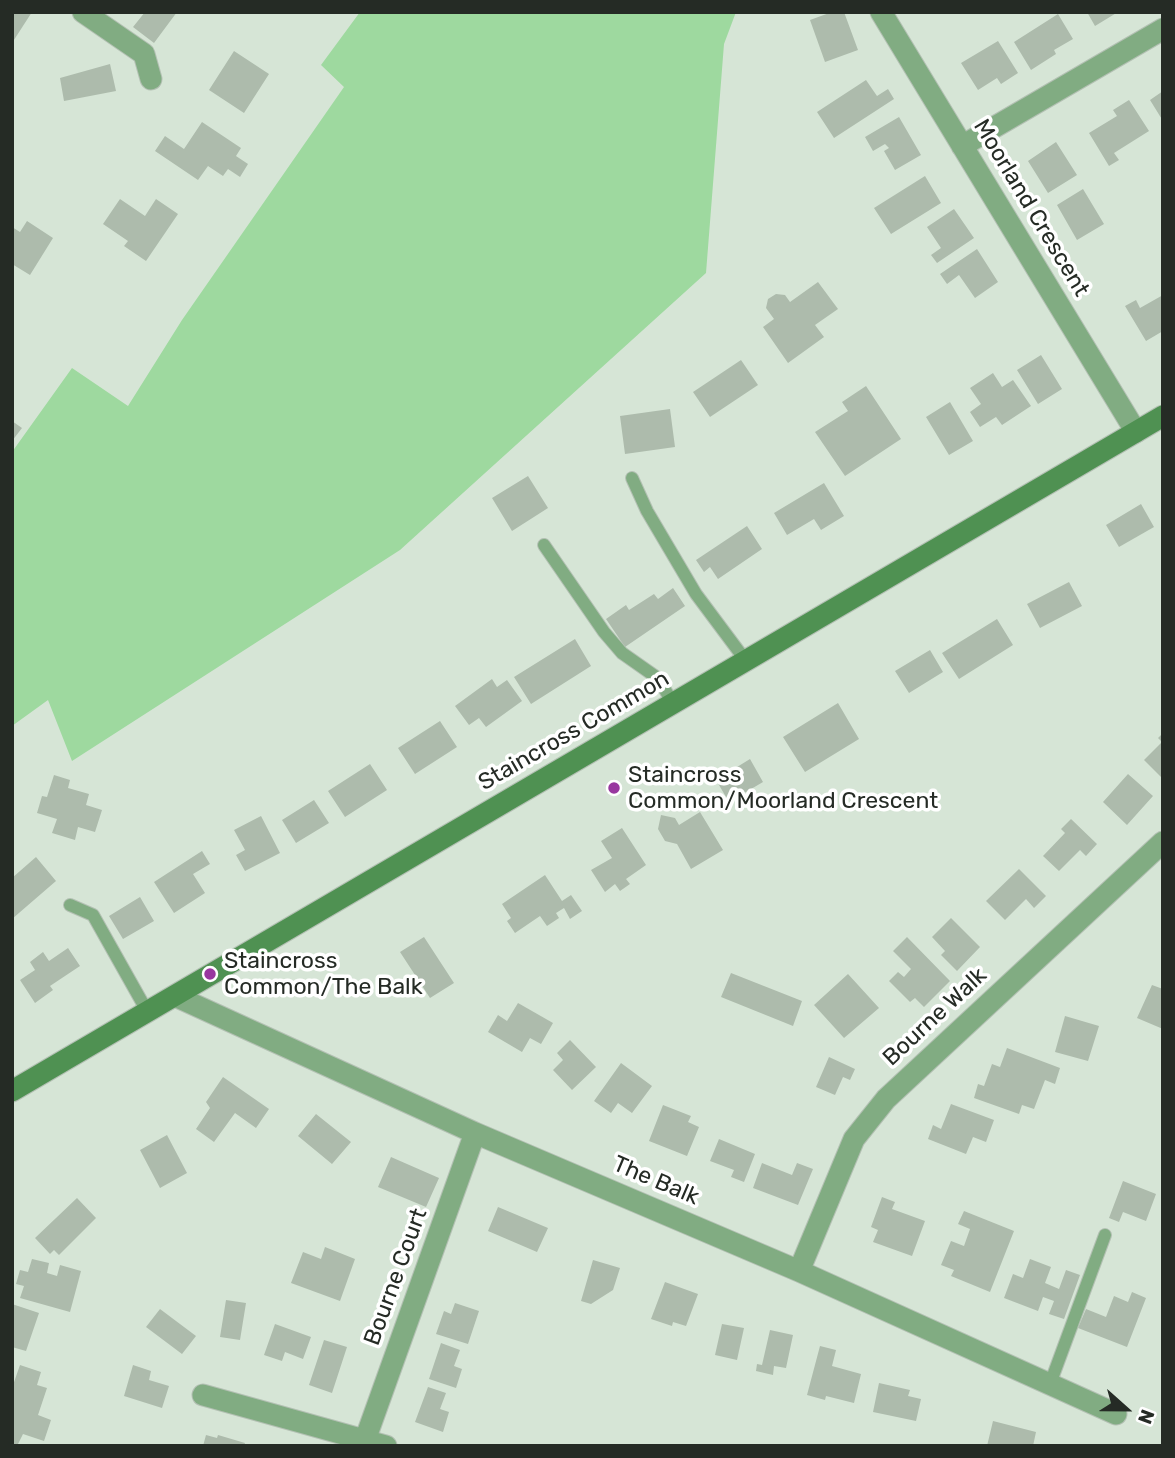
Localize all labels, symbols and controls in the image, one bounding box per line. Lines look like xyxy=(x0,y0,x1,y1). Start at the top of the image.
street label: Moorland Crescent xyxy=(967,114,1095,302)
street label: Staincross Common xyxy=(474,665,674,797)
place label: Staincross Common/Moorland Crescent xyxy=(628,761,938,815)
marker: Staincross Common/Moorland Crescent xyxy=(606,780,622,796)
place label: Staincross Common/The Balk xyxy=(224,947,423,1001)
street label: Bourne Walk xyxy=(877,962,993,1072)
marker: Staincross Common/The Balk xyxy=(202,966,218,982)
street label: The Balk xyxy=(609,1151,703,1211)
street label: Bourne Court xyxy=(358,1205,434,1349)
north arrow xyxy=(1091,1374,1161,1444)
text: N xyxy=(1133,1406,1159,1427)

